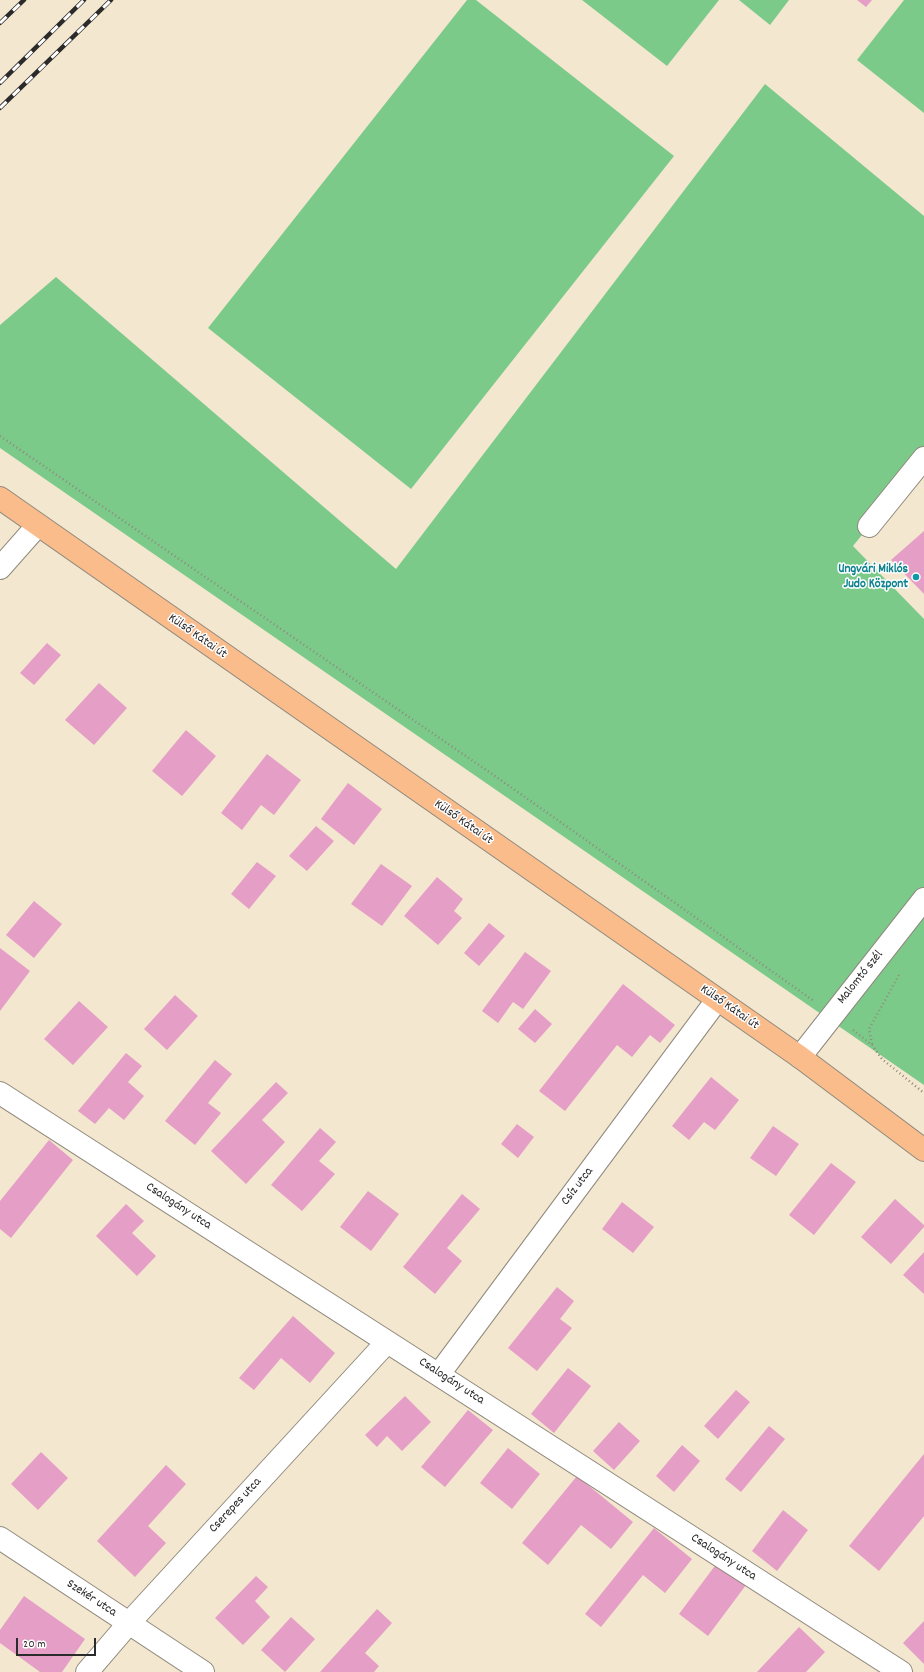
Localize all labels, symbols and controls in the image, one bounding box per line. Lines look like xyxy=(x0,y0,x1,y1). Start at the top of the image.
place label: Ungvári Miklós Judo Központ xyxy=(838,562,908,593)
marker: Ungvári Miklós Judo Központ xyxy=(911,572,921,582)
street label: Külső Kátai út xyxy=(165,611,229,663)
street label: Külső Kátai út xyxy=(431,797,495,849)
street label: Malomtó szél xyxy=(835,948,887,1008)
street label: Külső Kátai út xyxy=(697,982,761,1034)
street label: Csíz utca xyxy=(559,1165,597,1209)
street label: Csalogány utca xyxy=(142,1180,214,1234)
street label: Csalogány utca xyxy=(415,1355,487,1409)
street label: Cserepes utca xyxy=(206,1475,266,1537)
street label: Csalogány utca xyxy=(687,1531,759,1585)
street label: Szekér utca xyxy=(63,1577,119,1621)
scale bar xyxy=(18,1630,98,1656)
text: 20 m xyxy=(23,1636,46,1653)

